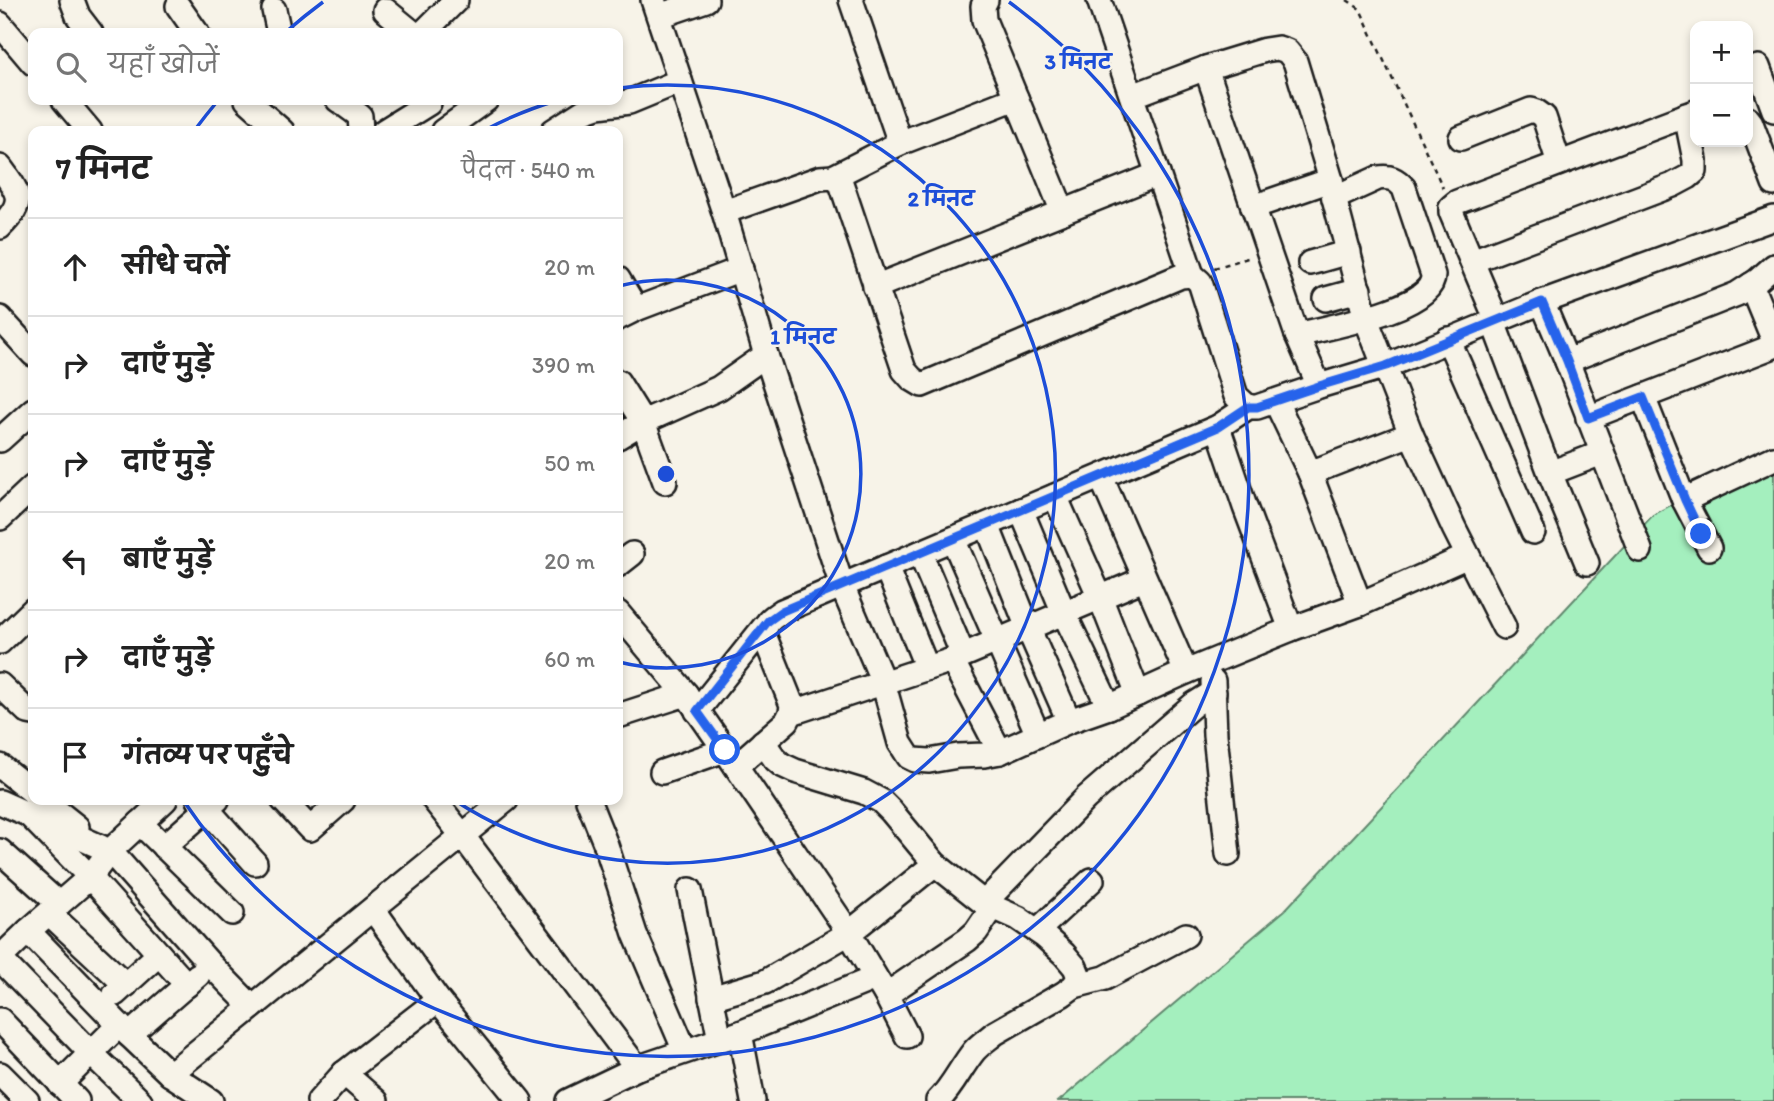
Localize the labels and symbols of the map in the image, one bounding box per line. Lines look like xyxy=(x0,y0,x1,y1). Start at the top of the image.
text: 3 मिनट xyxy=(1044,46,1114,74)
text: 2 मिनट xyxy=(908,183,977,211)
text: 1 मिनट xyxy=(770,321,838,349)
centre of rings xyxy=(654,462,678,486)
route end xyxy=(1685,518,1716,549)
route start xyxy=(709,734,740,765)

